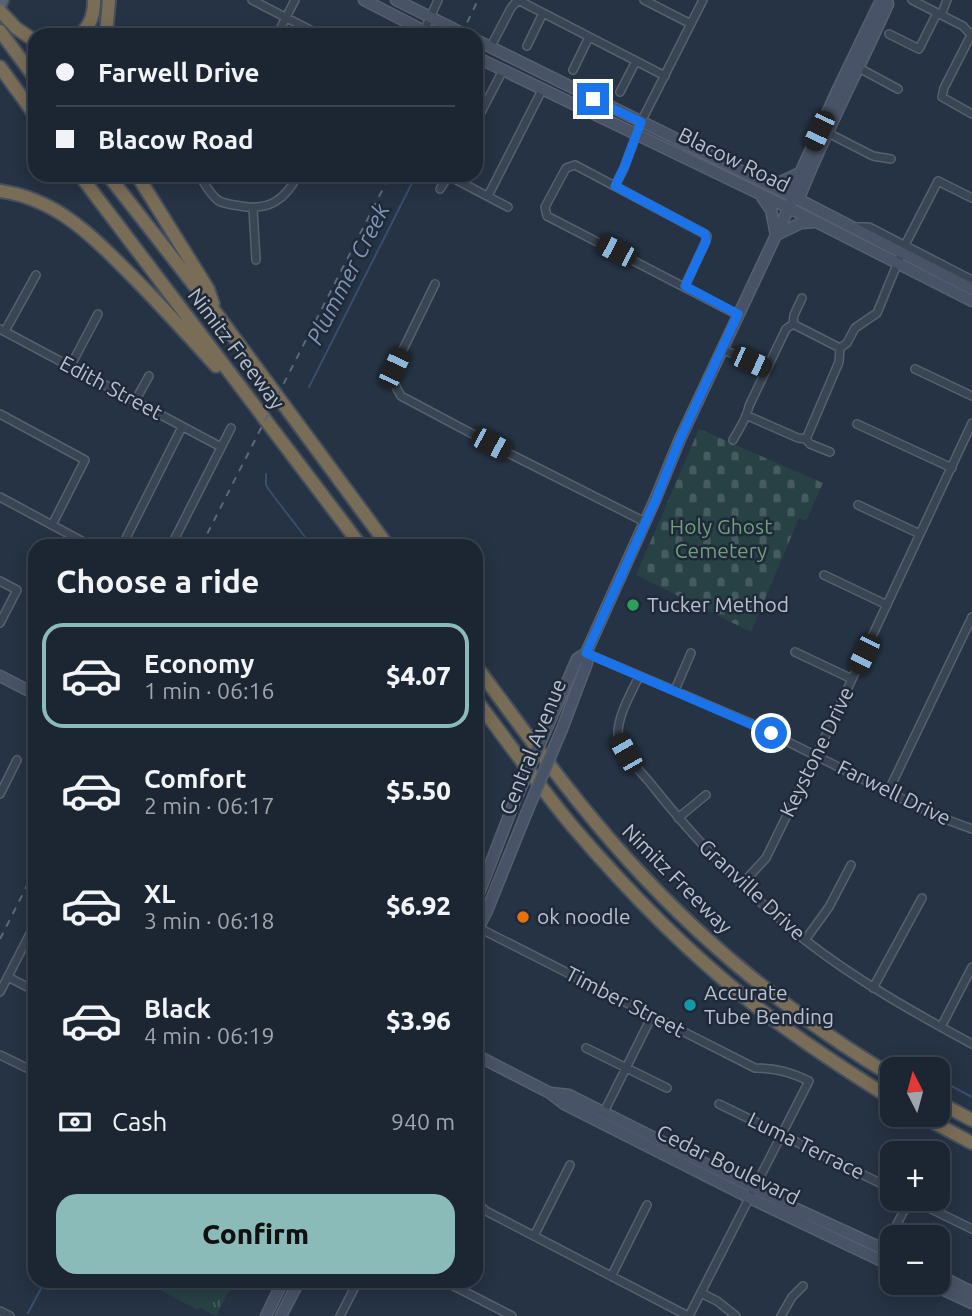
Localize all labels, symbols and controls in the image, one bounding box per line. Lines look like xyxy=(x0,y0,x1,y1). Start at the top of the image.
text: Farwell Drive xyxy=(98,58,260,87)
route end xyxy=(577,83,609,115)
car xyxy=(801,108,838,154)
street label: Blacow Road xyxy=(675,122,794,196)
text: Blacow Road xyxy=(98,125,254,154)
water label: Plummer Creek xyxy=(301,199,394,348)
car xyxy=(593,232,640,270)
street label: Nimitz Freeway xyxy=(184,283,290,414)
car xyxy=(728,344,775,380)
car xyxy=(376,345,413,391)
street label: Edith Street xyxy=(56,350,167,424)
car xyxy=(468,425,515,463)
park label: Holy Ghost Cemetery xyxy=(670,514,772,562)
text: Choose a ride xyxy=(56,563,259,599)
place label: Tucker Method xyxy=(647,592,789,616)
marker: Tucker Method xyxy=(625,597,641,613)
car xyxy=(846,631,883,677)
icon: car xyxy=(60,644,123,707)
text: Economy xyxy=(144,649,254,678)
text: $4.07 xyxy=(386,661,451,690)
street label: Central Avenue xyxy=(494,675,570,818)
text: 1 min · 06:16 xyxy=(144,678,275,703)
street label: Keystone Drive xyxy=(774,683,858,821)
route start xyxy=(755,717,787,749)
car xyxy=(607,730,646,776)
street label: Farwell Drive xyxy=(834,754,955,830)
icon: car xyxy=(60,759,123,822)
text: Comfort xyxy=(144,764,247,793)
text: $5.50 xyxy=(386,776,451,805)
text: 2 min · 06:17 xyxy=(144,793,275,818)
street label: Nimitz Freeway xyxy=(618,819,737,938)
street label: Granville Drive xyxy=(694,834,811,945)
icon: car xyxy=(60,874,123,937)
text: XL xyxy=(144,879,175,908)
text: $6.92 xyxy=(386,891,451,920)
place label: ok noodle xyxy=(537,904,631,928)
text: 3 min · 06:18 xyxy=(144,908,275,933)
marker: ok noodle xyxy=(515,909,531,925)
street label: Timber Street xyxy=(562,961,689,1041)
place label: Accurate Tube Bending xyxy=(704,980,834,1028)
icon: car xyxy=(60,989,123,1052)
text: Black xyxy=(144,994,211,1023)
marker: Accurate Tube Bending xyxy=(682,997,698,1013)
text: $3.96 xyxy=(386,1006,451,1035)
text: 4 min · 06:19 xyxy=(144,1023,275,1048)
north arrow xyxy=(880,1057,950,1127)
map controls xyxy=(880,1057,950,1295)
icon: cash xyxy=(56,1103,94,1141)
text: Cash xyxy=(112,1107,167,1136)
street label: Luma Terrace xyxy=(744,1107,869,1184)
text: 940 m xyxy=(391,1109,455,1134)
street label: Cedar Boulevard xyxy=(653,1119,804,1209)
button: + xyxy=(880,1141,950,1211)
button: Confirm xyxy=(56,1194,455,1274)
button: − xyxy=(880,1225,950,1295)

